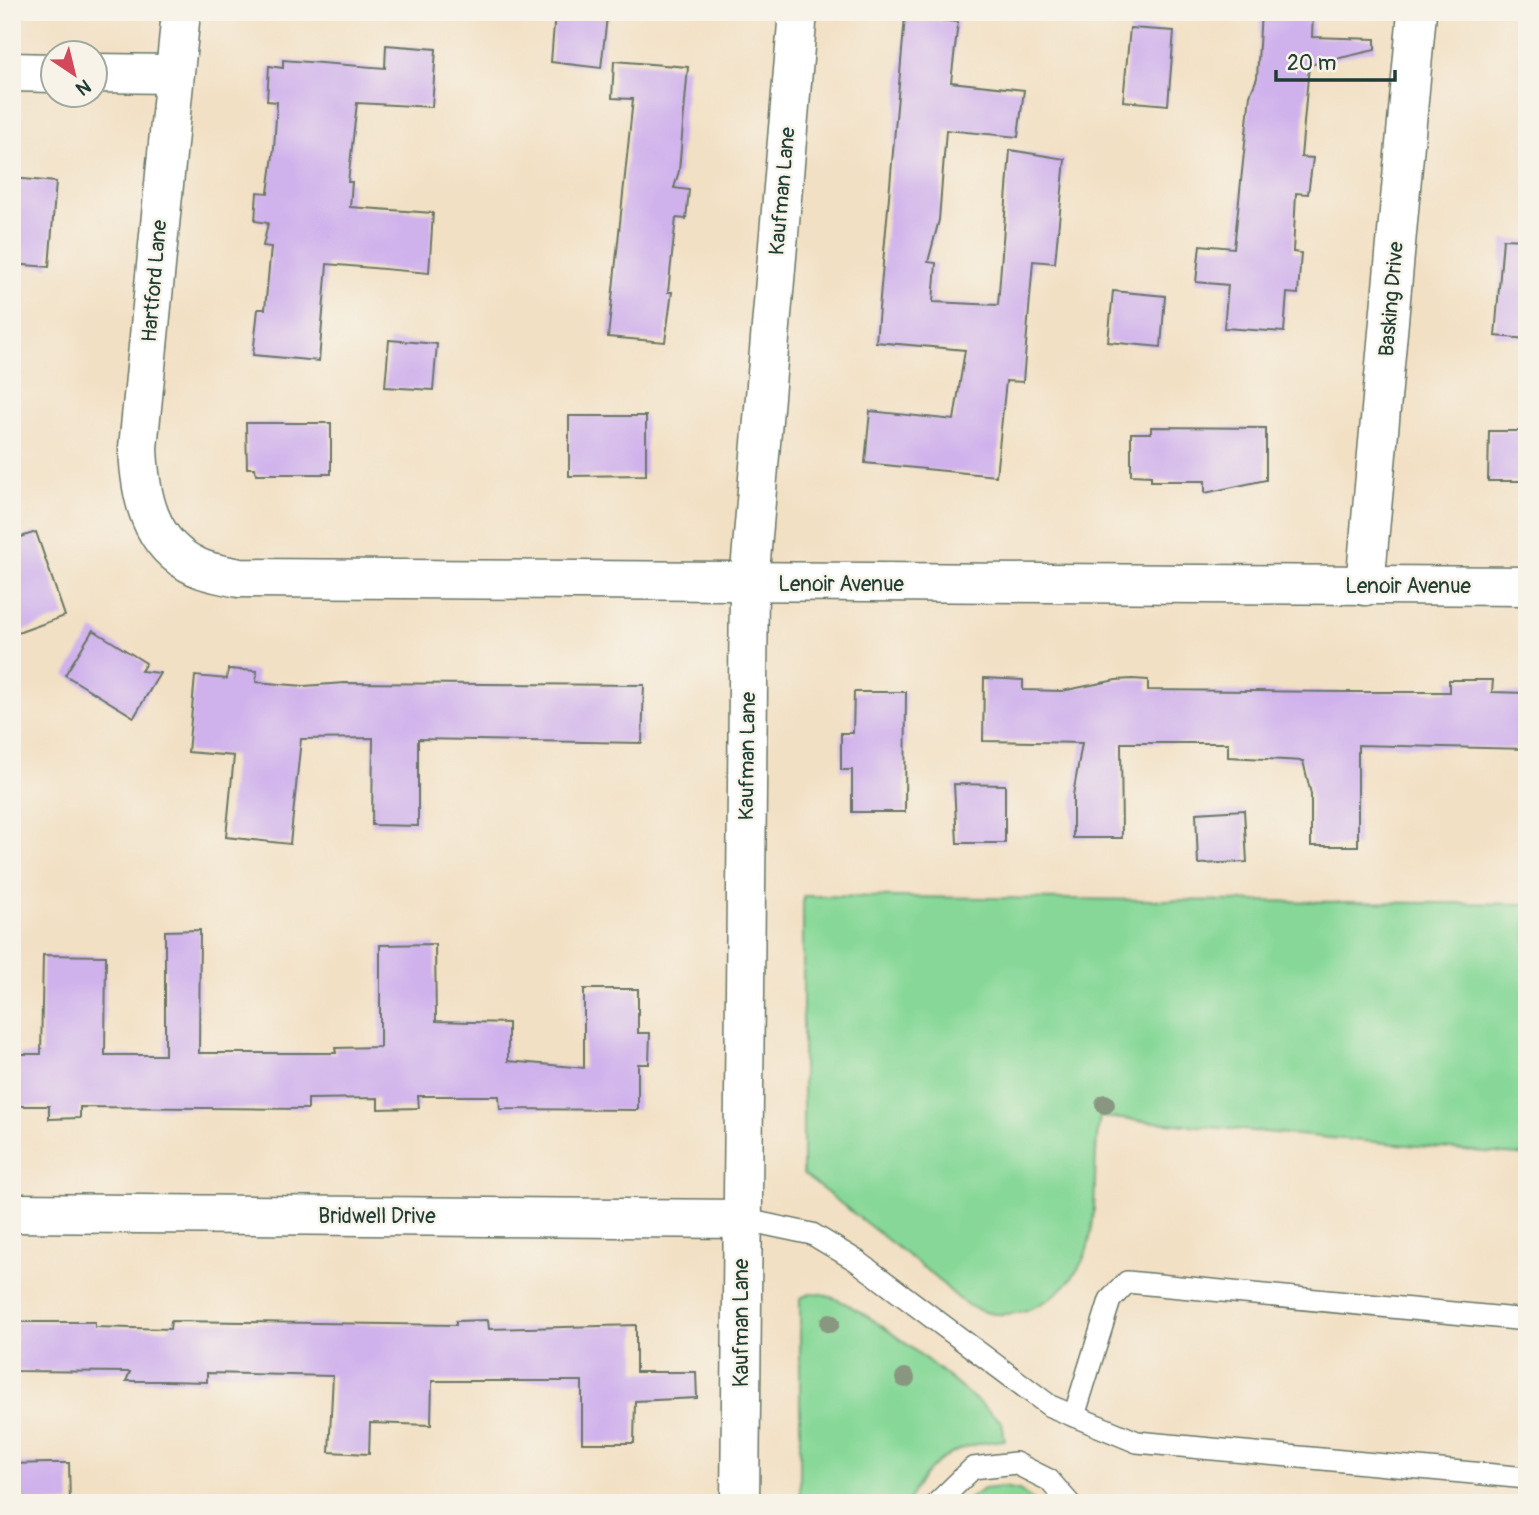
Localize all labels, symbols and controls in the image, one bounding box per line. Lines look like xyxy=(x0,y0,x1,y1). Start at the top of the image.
north arrow xyxy=(38,38,108,108)
scale bar xyxy=(1276,38,1396,82)
text: 20 m xyxy=(1287,50,1336,77)
text: N xyxy=(71,74,95,101)
street label: Kaufman Lane xyxy=(763,125,802,256)
street label: Hartford Lane xyxy=(136,218,173,343)
street label: Basking Drive xyxy=(1373,240,1410,358)
street label: Lenoir Avenue xyxy=(778,571,904,598)
street label: Lenoir Avenue xyxy=(1345,573,1471,600)
street label: Kaufman Lane xyxy=(733,691,762,821)
street label: Bridwell Drive xyxy=(318,1203,436,1230)
street label: Kaufman Lane xyxy=(728,1258,755,1387)

